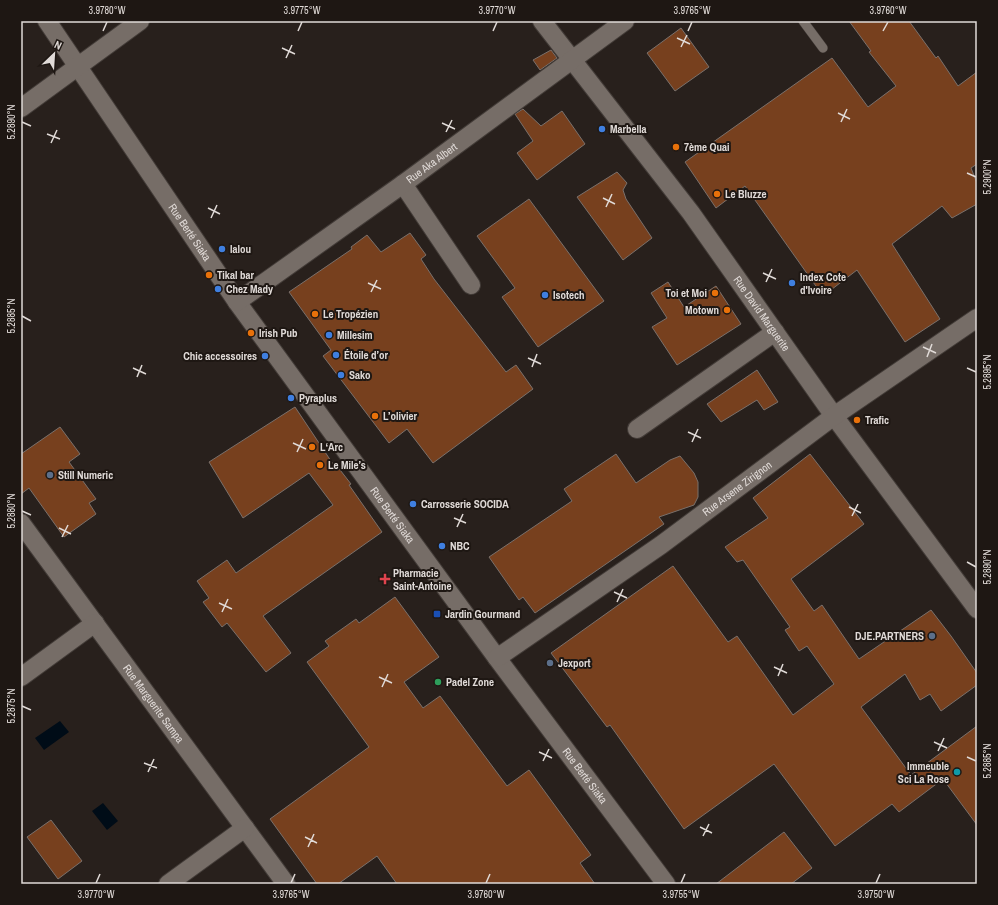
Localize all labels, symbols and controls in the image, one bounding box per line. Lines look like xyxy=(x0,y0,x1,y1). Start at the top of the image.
text: 3.9780°W xyxy=(89,4,126,17)
text: 3.9775°W xyxy=(284,4,321,17)
text: 3.9770°W xyxy=(479,4,516,17)
text: 3.9765°W xyxy=(674,4,711,17)
text: 3.9760°W xyxy=(870,4,907,17)
north arrow xyxy=(34,34,74,74)
text: N xyxy=(52,37,64,53)
text: 5.2890°N xyxy=(5,104,18,140)
place label: Marbella xyxy=(610,122,647,136)
marker: Marbella xyxy=(597,124,607,134)
street label: Rue Aka Albert xyxy=(403,139,460,186)
place label: 7ème Quai xyxy=(684,140,730,154)
marker: 7ème Quai xyxy=(671,142,681,152)
text: 5.2900°N xyxy=(981,159,994,195)
place label: Le Bluzze xyxy=(725,187,767,201)
marker: Le Bluzze xyxy=(712,189,722,199)
street label: Rue Berté Siaka xyxy=(165,201,214,264)
place label: lalou xyxy=(230,242,251,256)
marker: lalou xyxy=(217,244,227,254)
place label: Tikal bar xyxy=(217,268,254,282)
marker: Tikal bar xyxy=(204,270,214,280)
place label: Index Cote d'Ivoire xyxy=(800,270,846,297)
street label: Rue David Marguerite xyxy=(730,273,793,354)
marker: Index Cote d'Ivoire xyxy=(787,278,797,288)
place label: Chez Mady xyxy=(226,282,273,296)
marker: Chez Mady xyxy=(213,284,223,294)
place label: Toi et Moi xyxy=(666,286,707,300)
place label: Isotech xyxy=(553,288,585,302)
marker: Toi et Moi xyxy=(710,288,720,298)
marker: Isotech xyxy=(540,290,550,300)
text: 5.2885°N xyxy=(5,298,18,334)
place label: Motown xyxy=(685,303,719,317)
marker: Motown xyxy=(722,305,732,315)
place label: Le Tropézien xyxy=(323,307,378,321)
marker: Le Tropézien xyxy=(310,309,320,319)
place label: Irish Pub xyxy=(259,326,298,340)
marker: Irish Pub xyxy=(246,328,256,338)
place label: Millesim xyxy=(337,328,373,342)
marker: Millesim xyxy=(324,330,334,340)
place label: Étoile d’or xyxy=(344,348,389,362)
place label: Chic accessoires xyxy=(183,349,257,363)
marker: Étoile d’or xyxy=(331,350,341,360)
marker: Chic accessoires xyxy=(260,351,270,361)
text: 5.2895°N xyxy=(981,354,994,390)
place label: Sako xyxy=(349,368,371,382)
marker: Sako xyxy=(336,370,346,380)
place label: Pyraplus xyxy=(299,391,337,405)
marker: Pyraplus xyxy=(286,393,296,403)
place label: L’olivier xyxy=(383,409,418,423)
marker: L’olivier xyxy=(370,411,380,421)
place label: Trafic xyxy=(865,413,889,427)
marker: Trafic xyxy=(852,415,862,425)
place label: L‘Arc xyxy=(320,440,343,454)
marker: L‘Arc xyxy=(307,442,317,452)
place label: Le Mile’s xyxy=(328,458,366,472)
street label: Rue Arsene Zirignon xyxy=(699,458,775,519)
marker: Le Mile’s xyxy=(315,460,325,470)
place label: Still Numeric xyxy=(58,468,113,482)
marker: Still Numeric xyxy=(45,470,55,480)
street label: Rue Berté Siaka xyxy=(367,484,418,546)
text: 5.2880°N xyxy=(5,493,18,529)
place label: Carrosserie SOCIDA xyxy=(421,497,509,511)
marker: Carrosserie SOCIDA xyxy=(408,499,418,509)
place label: NBC xyxy=(450,539,470,553)
marker: NBC xyxy=(437,541,447,551)
text: 5.2890°N xyxy=(981,549,994,585)
place label: Pharmacie Saint-Antoine xyxy=(393,566,452,593)
marker: Pharmacie Saint-Antoine xyxy=(380,574,390,584)
place label: Jardin Gourmand xyxy=(445,607,520,621)
marker: Jardin Gourmand xyxy=(432,609,442,619)
place label: DJE.PARTNERS xyxy=(855,629,924,643)
marker: DJE.PARTNERS xyxy=(927,631,937,641)
place label: Jexport xyxy=(558,656,591,670)
marker: Jexport xyxy=(545,658,555,668)
street label: Rue Marguerite Sampa xyxy=(120,662,187,746)
place label: Padel Zone xyxy=(446,675,494,689)
marker: Padel Zone xyxy=(433,677,443,687)
text: 5.2875°N xyxy=(5,688,18,724)
text: 5.2885°N xyxy=(981,743,994,779)
street label: Rue Berté Siaka xyxy=(560,745,610,806)
place label: Immeuble Sci La Rose xyxy=(898,759,949,786)
marker: Immeuble Sci La Rose xyxy=(952,767,962,777)
text: 3.9770°W xyxy=(78,888,115,901)
text: 3.9765°W xyxy=(273,888,310,901)
text: 3.9760°W xyxy=(468,888,505,901)
text: 3.9755°W xyxy=(663,888,700,901)
text: 3.9750°W xyxy=(858,888,895,901)

